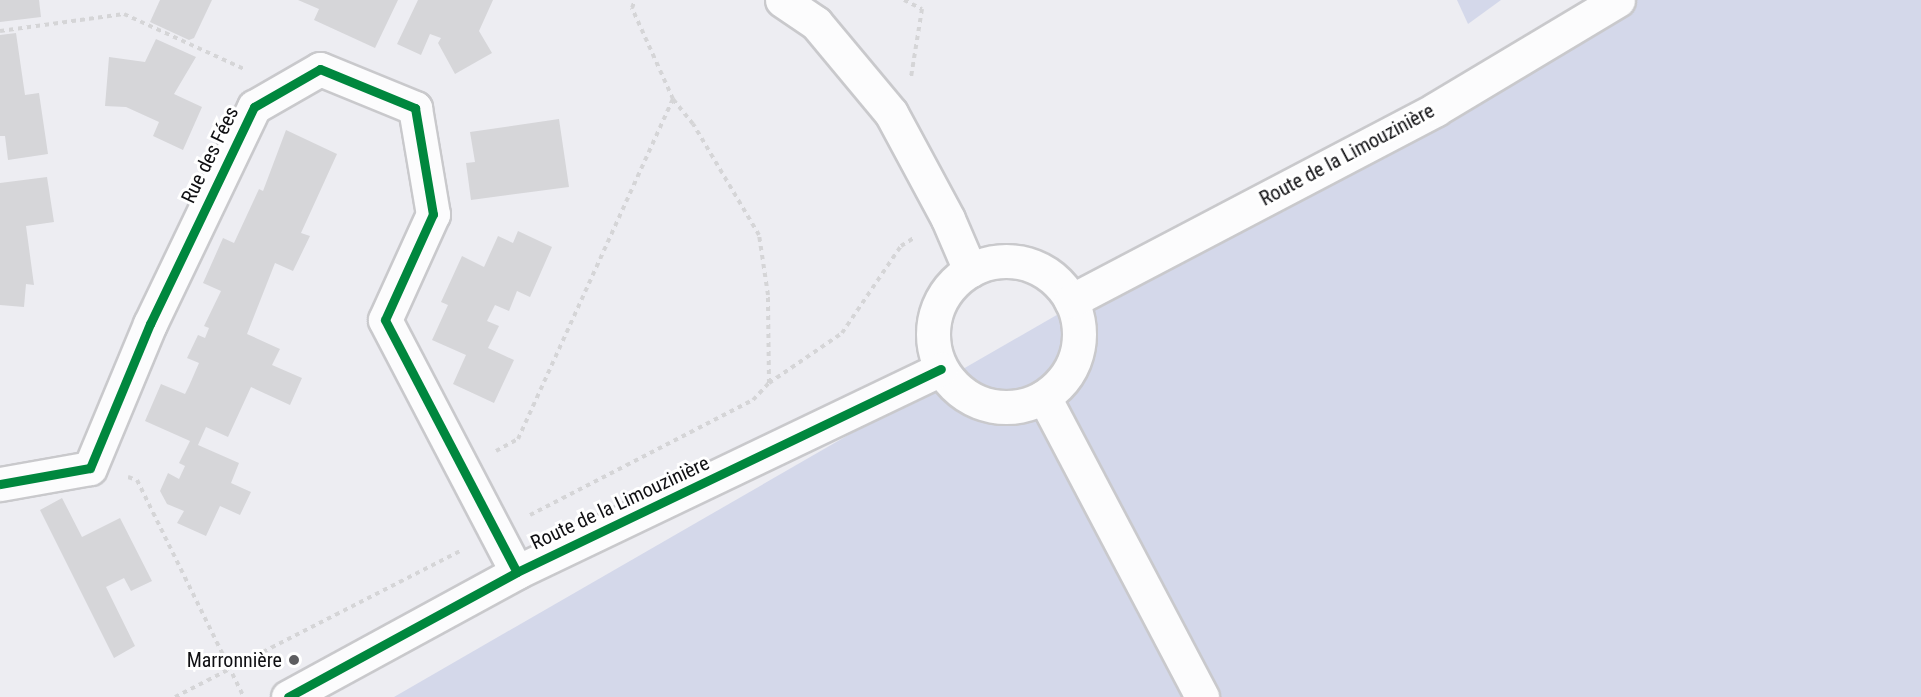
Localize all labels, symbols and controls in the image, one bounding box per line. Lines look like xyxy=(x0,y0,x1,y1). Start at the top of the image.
street label: Route de la Limouzinière xyxy=(1256,99,1438,211)
street label: Rue des Fées xyxy=(176,103,244,207)
street label: Route de la Limouzinière xyxy=(527,451,713,555)
place label: Marronnière xyxy=(187,648,282,672)
marker: Marronnière xyxy=(287,653,301,667)

